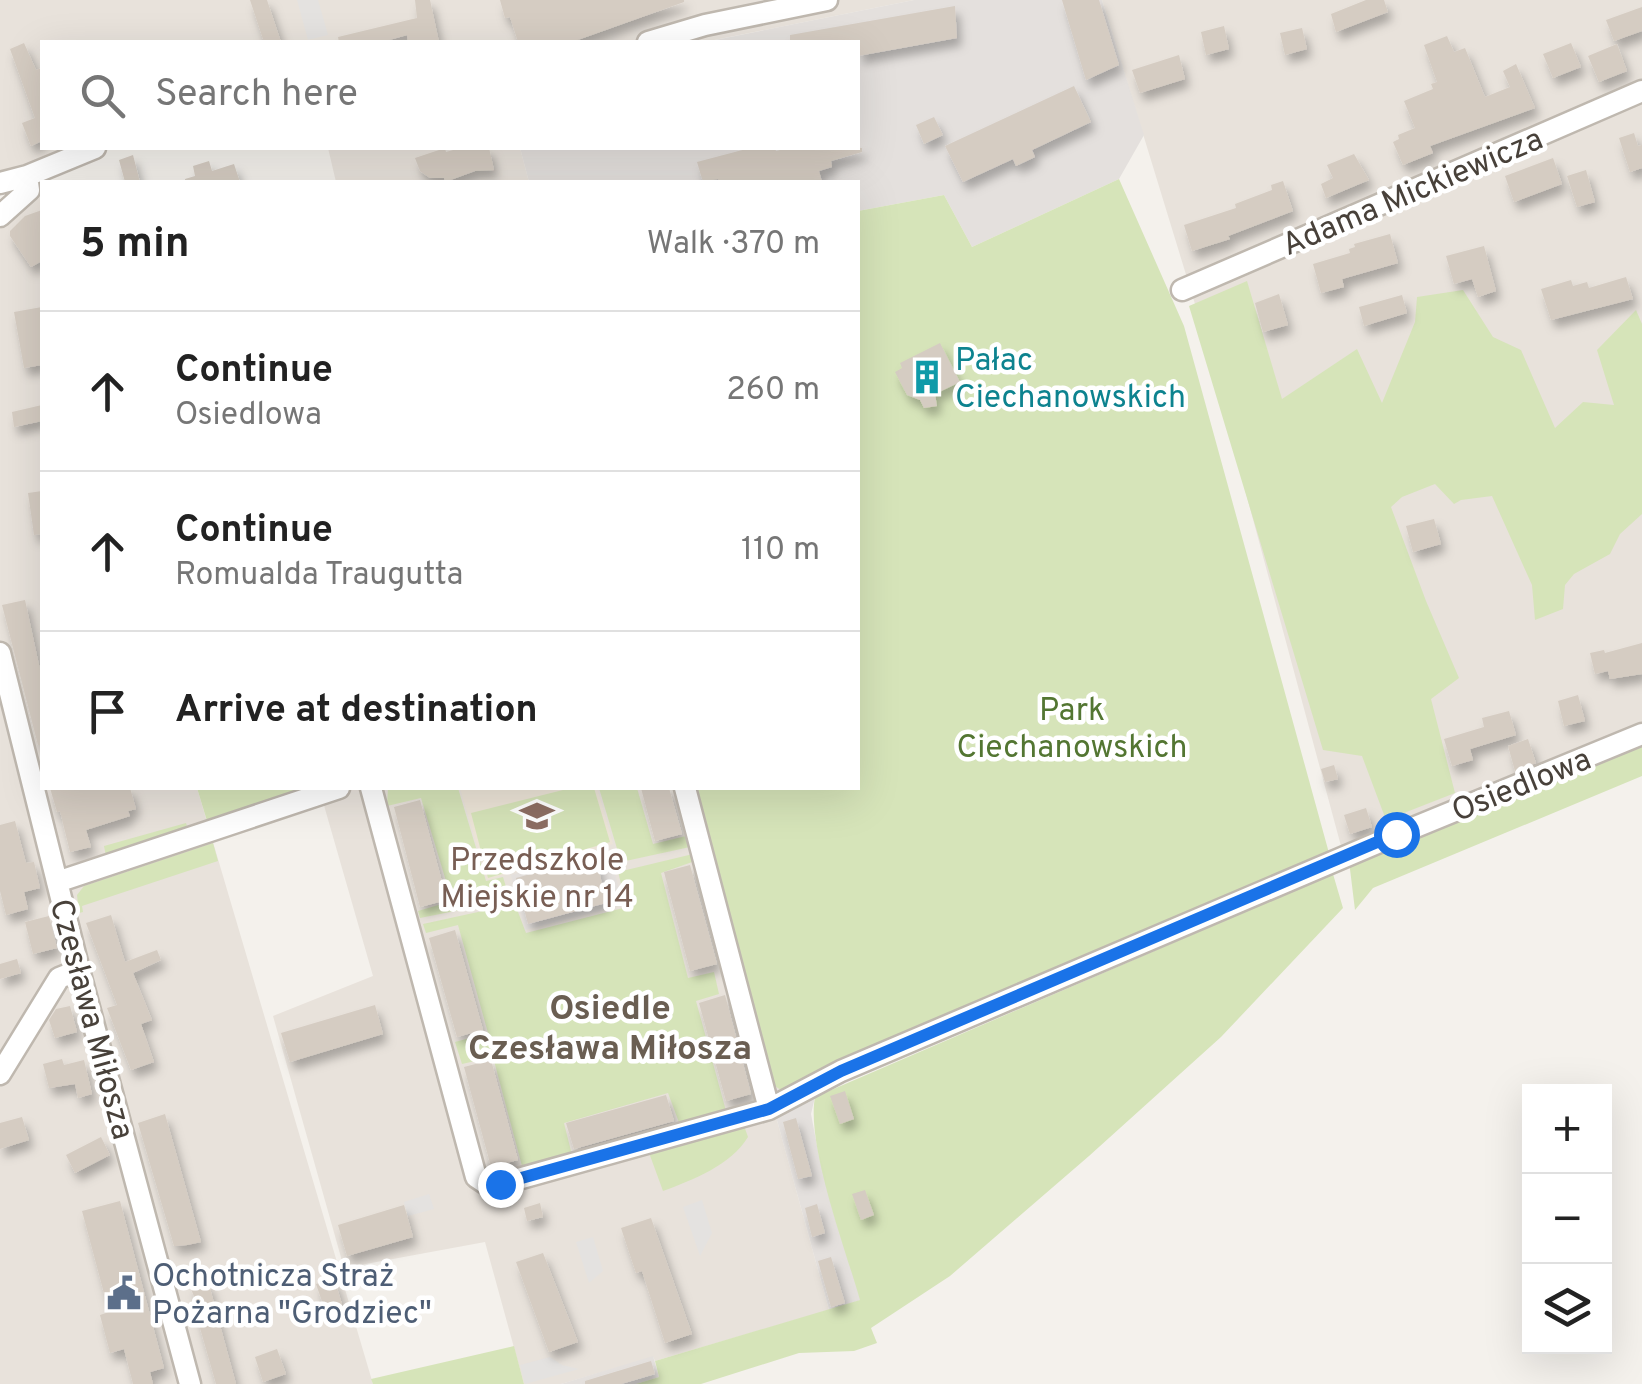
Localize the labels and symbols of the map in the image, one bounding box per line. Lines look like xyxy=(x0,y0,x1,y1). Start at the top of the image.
street label: Adama Mickiewicza xyxy=(1277,121,1550,267)
place label: Pałac Ciechanowskich xyxy=(955,342,1186,419)
building icon: Pałac Ciechanowskich xyxy=(908,358,946,396)
park label: Park Ciechanowskich xyxy=(957,692,1187,769)
street label: Osiedlowa xyxy=(1447,741,1598,833)
school or university icon: Przedszkole Miejskie nr 14 xyxy=(518,797,556,835)
route start xyxy=(1374,812,1420,858)
place label: Przedszkole Miejskie nr 14 xyxy=(440,842,634,919)
street label: Czesława Miłosza xyxy=(39,895,141,1144)
district label: Osiedle Czesława Miłosza xyxy=(468,988,752,1072)
route end xyxy=(478,1162,524,1208)
place label: Ochotnicza Straż Pożarna "Grodziec" xyxy=(152,1258,432,1335)
public building icon: Ochotnicza Straż Pożarna "Grodziec" xyxy=(105,1274,143,1312)

